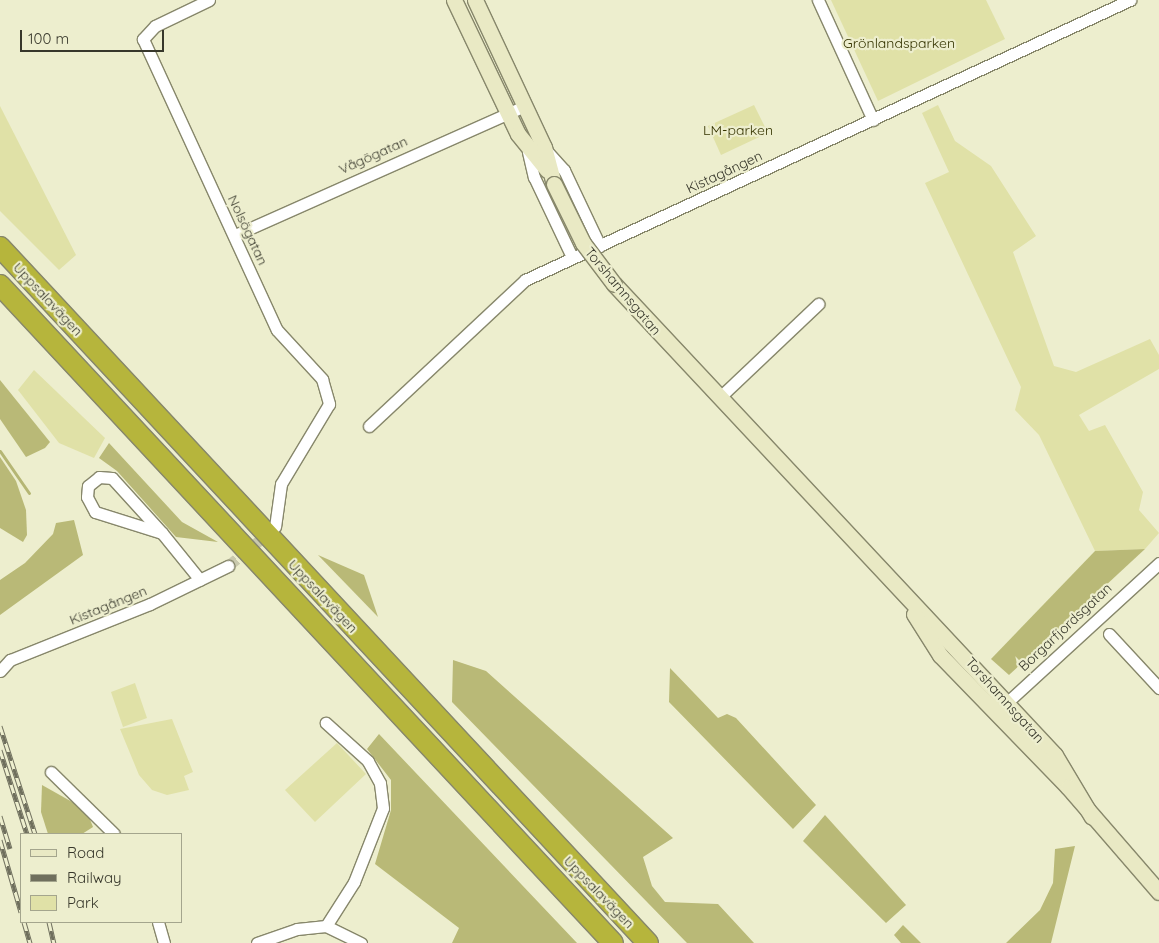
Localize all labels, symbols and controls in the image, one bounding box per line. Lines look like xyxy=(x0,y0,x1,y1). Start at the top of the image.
scale bar xyxy=(22,20,166,52)
text: 100 m xyxy=(28,29,69,48)
park label: Grönlandsparken xyxy=(843,35,955,51)
park label: LM-parken xyxy=(703,122,773,138)
street label: Vågögatan xyxy=(336,132,410,178)
street label: Kistagången xyxy=(683,147,765,197)
street label: Nolsögatan xyxy=(224,192,272,268)
street label: Torshamnsgatan xyxy=(581,244,665,338)
street label: Uppsalavägen xyxy=(10,259,86,339)
street label: Uppsalavägen xyxy=(285,556,361,636)
street label: Borgarfjordsgatan xyxy=(1015,580,1115,674)
street label: Kistagången xyxy=(67,582,149,628)
street label: Torshamnsgatan xyxy=(962,654,1048,746)
legend xyxy=(20,833,182,923)
text: Road xyxy=(67,843,104,862)
street label: Uppsalavägen xyxy=(560,852,638,932)
text: Railway xyxy=(67,868,122,887)
text: Park xyxy=(67,893,99,912)

